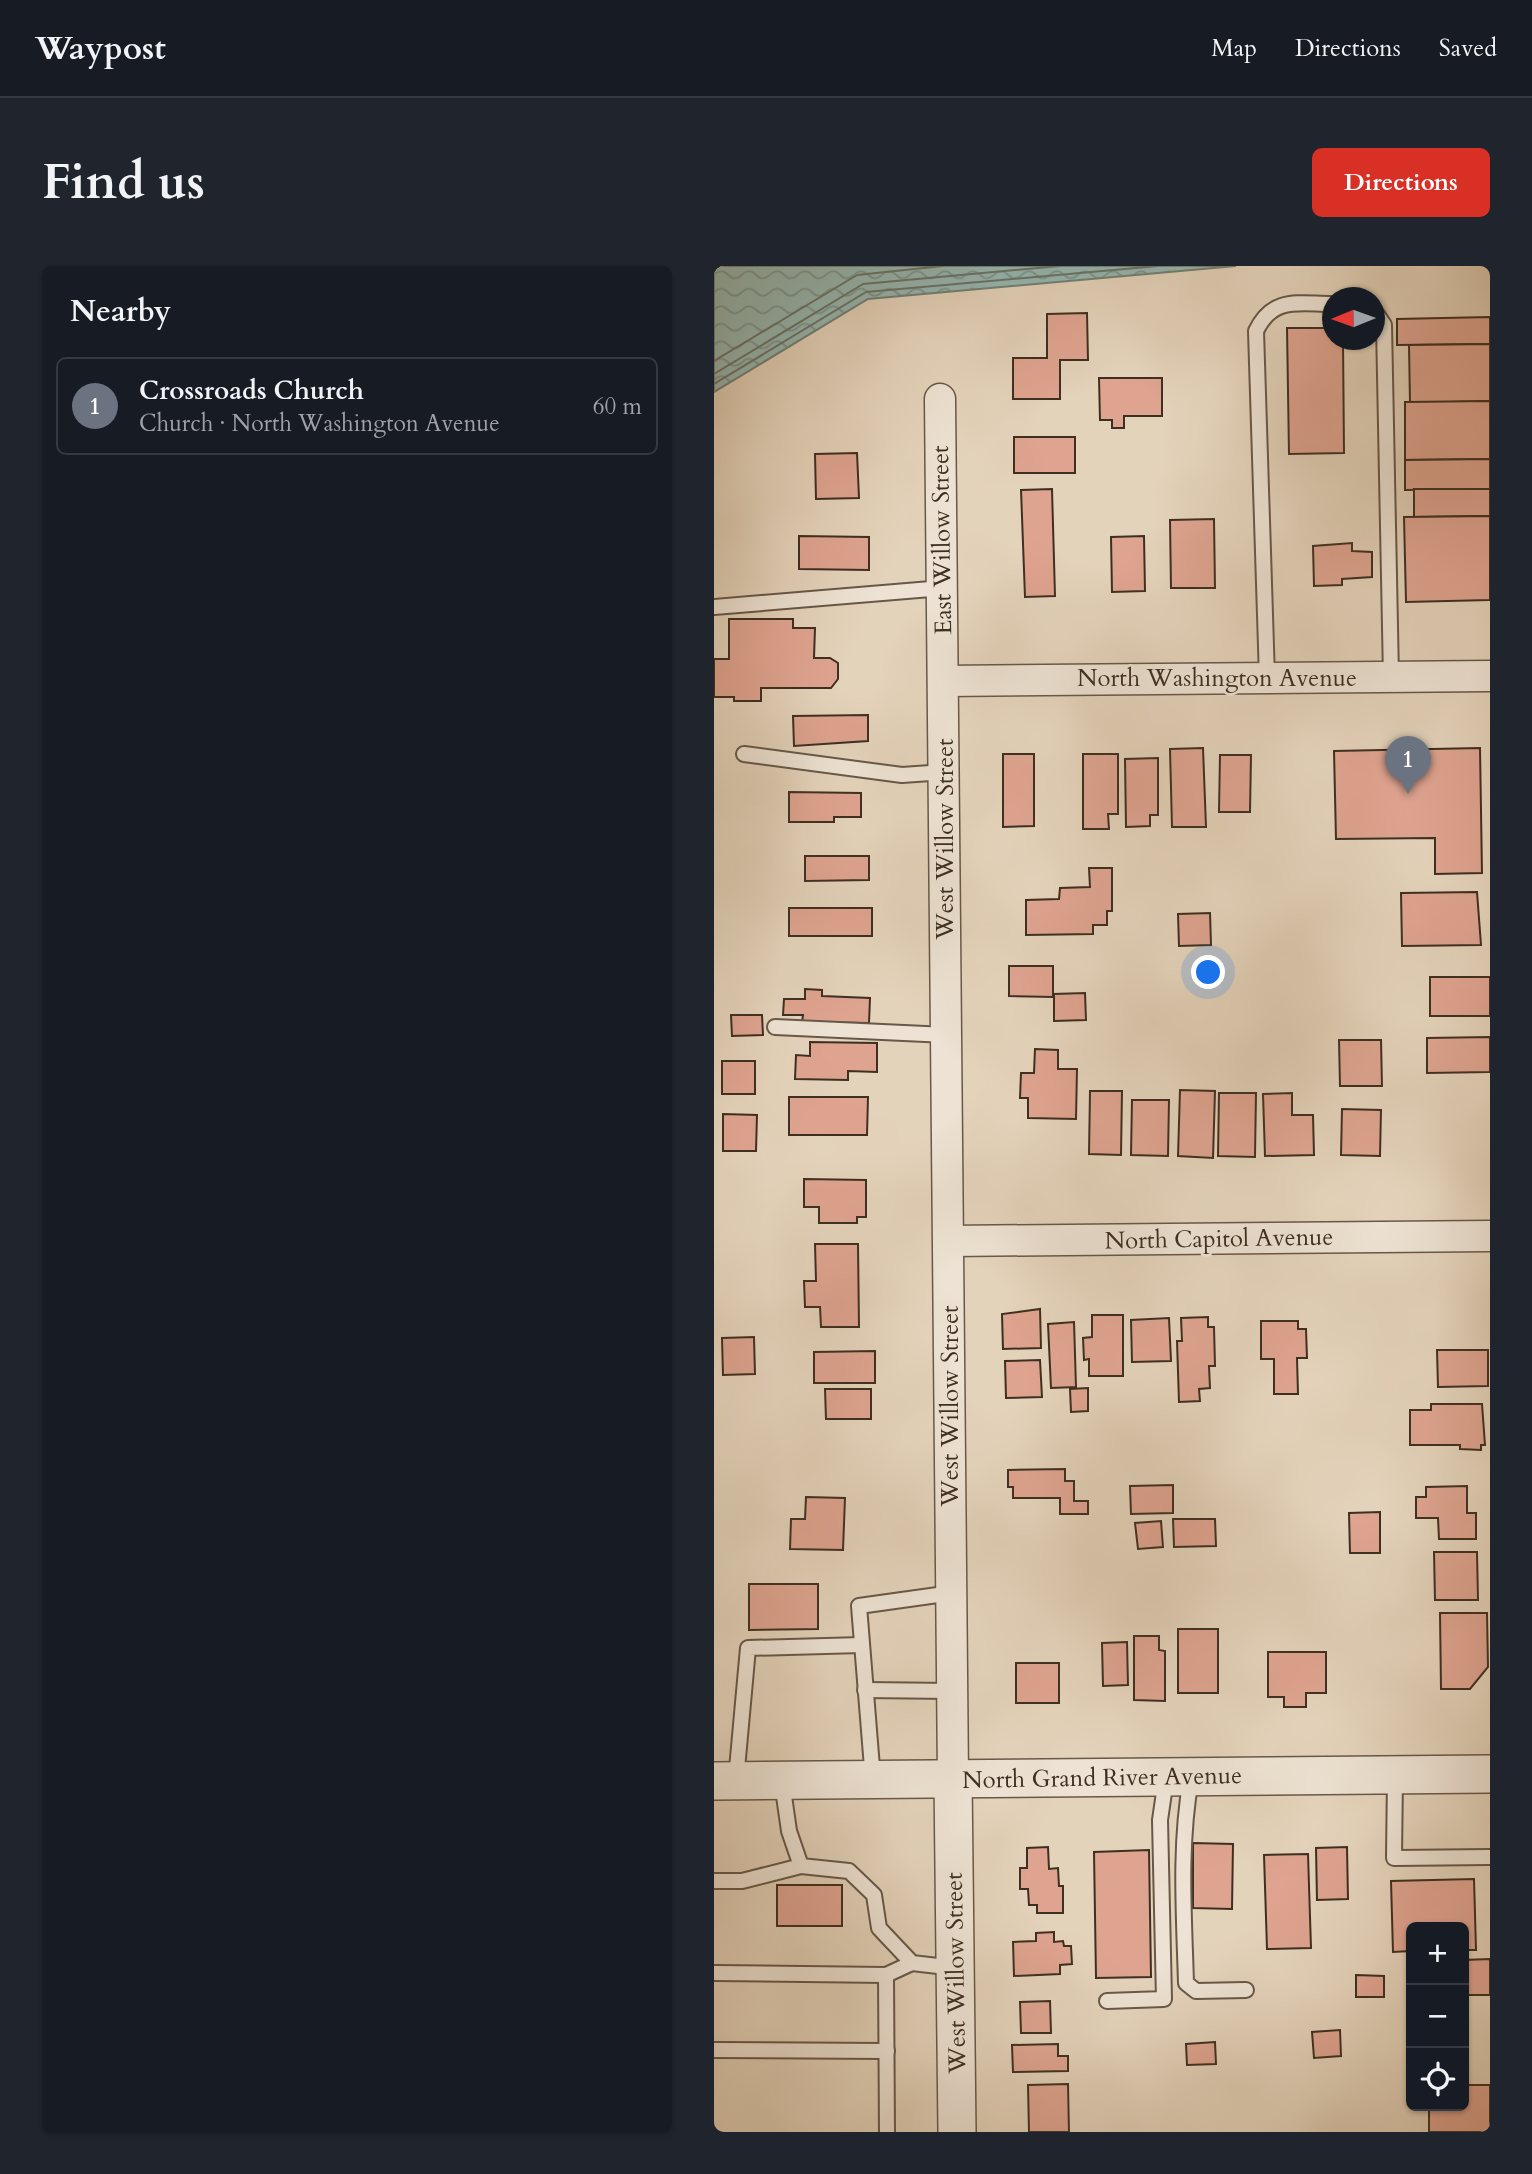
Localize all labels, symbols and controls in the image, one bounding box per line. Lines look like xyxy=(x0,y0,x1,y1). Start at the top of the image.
text: Waypost xyxy=(35,26,166,71)
text: Map xyxy=(1211,32,1257,65)
text: Directions xyxy=(1295,32,1401,65)
text: Saved xyxy=(1439,32,1497,65)
button: Directions xyxy=(1312,148,1490,217)
text: Find us xyxy=(42,149,205,216)
north arrow xyxy=(1322,287,1385,350)
text: Nearby xyxy=(70,291,171,332)
text: Crossroads Church xyxy=(139,373,364,408)
text: 1 xyxy=(89,391,101,422)
text: 60 m xyxy=(593,391,642,422)
text: Church · North Washington Avenue xyxy=(139,408,500,439)
street label: East Willow Street xyxy=(924,445,960,635)
street label: North Washington Avenue xyxy=(1077,662,1357,695)
pin: 1 xyxy=(1385,736,1431,794)
street label: West Willow Street xyxy=(929,738,962,941)
your location xyxy=(1191,955,1225,989)
street label: North Capitol Avenue xyxy=(1104,1221,1334,1257)
street label: West Willow Street xyxy=(934,1305,967,1508)
street label: North Grand River Avenue xyxy=(962,1759,1242,1797)
street label: West Willow Street xyxy=(938,1872,974,2075)
map controls xyxy=(1406,1922,1469,2111)
button: + xyxy=(1406,1922,1469,1985)
button: − xyxy=(1406,1985,1469,2048)
button: locate xyxy=(1406,2048,1469,2111)

